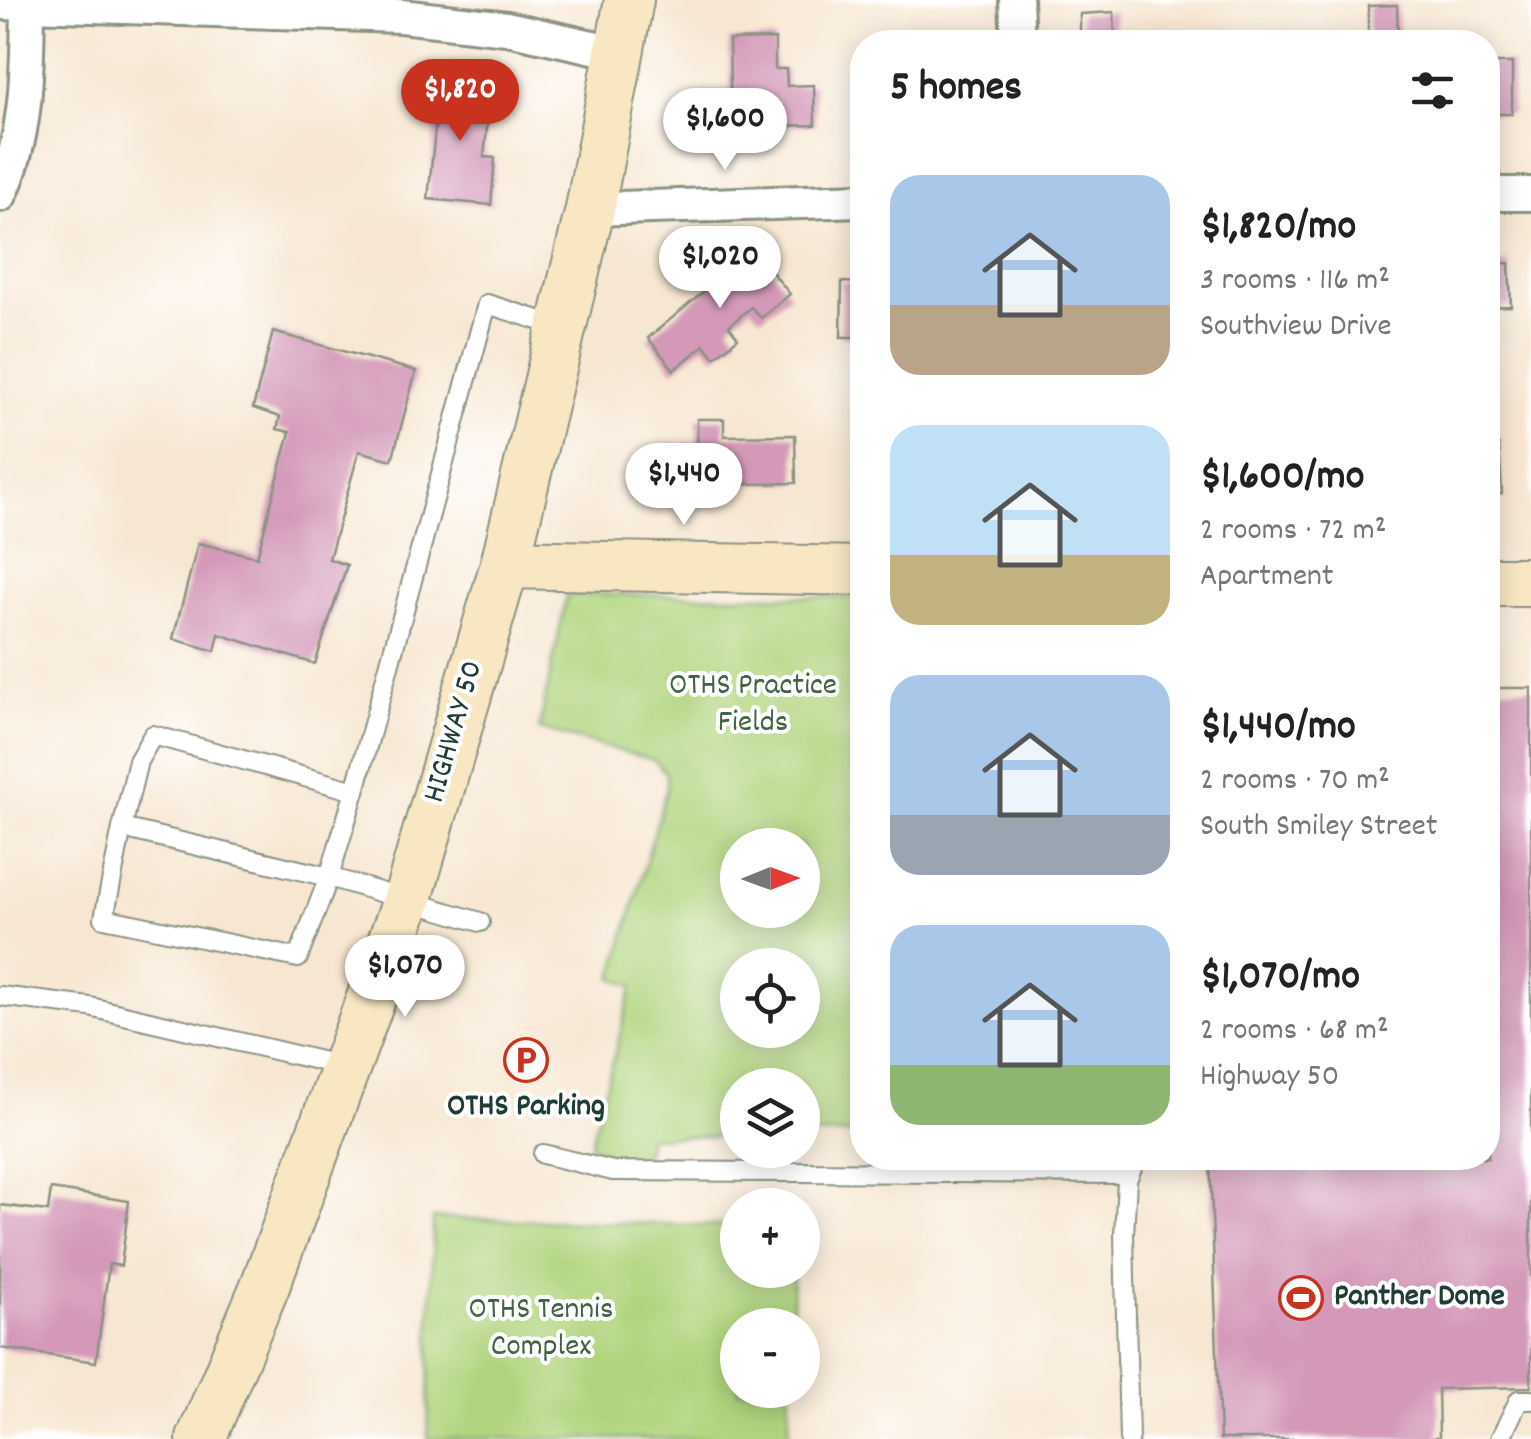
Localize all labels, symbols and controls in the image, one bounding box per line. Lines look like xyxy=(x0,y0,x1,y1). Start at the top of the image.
pin: $1,820 xyxy=(379,59,541,144)
text: 5 homes xyxy=(890,60,1022,120)
icon: filters xyxy=(1405,63,1460,118)
text: $1,820 xyxy=(423,68,497,114)
pin: $1,600 xyxy=(644,88,806,173)
text: $1,600 xyxy=(685,97,765,143)
text: $1,820/mo xyxy=(1200,199,1356,259)
icon: home xyxy=(970,215,1090,335)
pin: $1,020 xyxy=(639,226,801,311)
text: $1,020 xyxy=(681,235,759,281)
text: 3 rooms · 116 m² xyxy=(1200,259,1390,305)
text: Southview Drive xyxy=(1200,305,1392,351)
pin: $1,440 xyxy=(603,443,765,528)
text: $1,600/mo xyxy=(1200,449,1364,509)
text: $1,440 xyxy=(647,452,721,498)
icon: home xyxy=(970,465,1090,585)
text: 2 rooms · 72 m² xyxy=(1200,509,1386,555)
text: Apartment xyxy=(1200,555,1334,601)
street label: HIGHWAY 50 xyxy=(413,655,497,809)
park label: OTHS Practice Fields xyxy=(669,664,837,747)
text: $1,440/mo xyxy=(1200,699,1356,759)
icon: home xyxy=(970,715,1090,835)
text: 2 rooms · 70 m² xyxy=(1200,759,1390,805)
text: South Smiley Street xyxy=(1200,805,1438,851)
north arrow xyxy=(720,828,820,928)
map controls xyxy=(720,828,820,1408)
pin: $1,070 xyxy=(324,935,486,1020)
text: $1,070 xyxy=(367,944,443,990)
button: locate xyxy=(720,948,820,1048)
text: $1,070/mo xyxy=(1200,949,1360,1009)
icon: home xyxy=(970,965,1090,1085)
text: 2 rooms · 68 m² xyxy=(1200,1009,1389,1055)
parking icon: OTHS Parking xyxy=(503,1037,549,1083)
text: Highway 50 xyxy=(1200,1055,1339,1101)
button: layers xyxy=(720,1068,820,1168)
place label: OTHS Parking xyxy=(447,1085,605,1131)
button: + xyxy=(720,1188,820,1288)
sports icon: Panther Dome xyxy=(1278,1275,1324,1321)
place label: Panther Dome xyxy=(1334,1275,1505,1321)
park label: OTHS Tennis Complex xyxy=(469,1288,613,1371)
button: − xyxy=(720,1308,820,1408)

